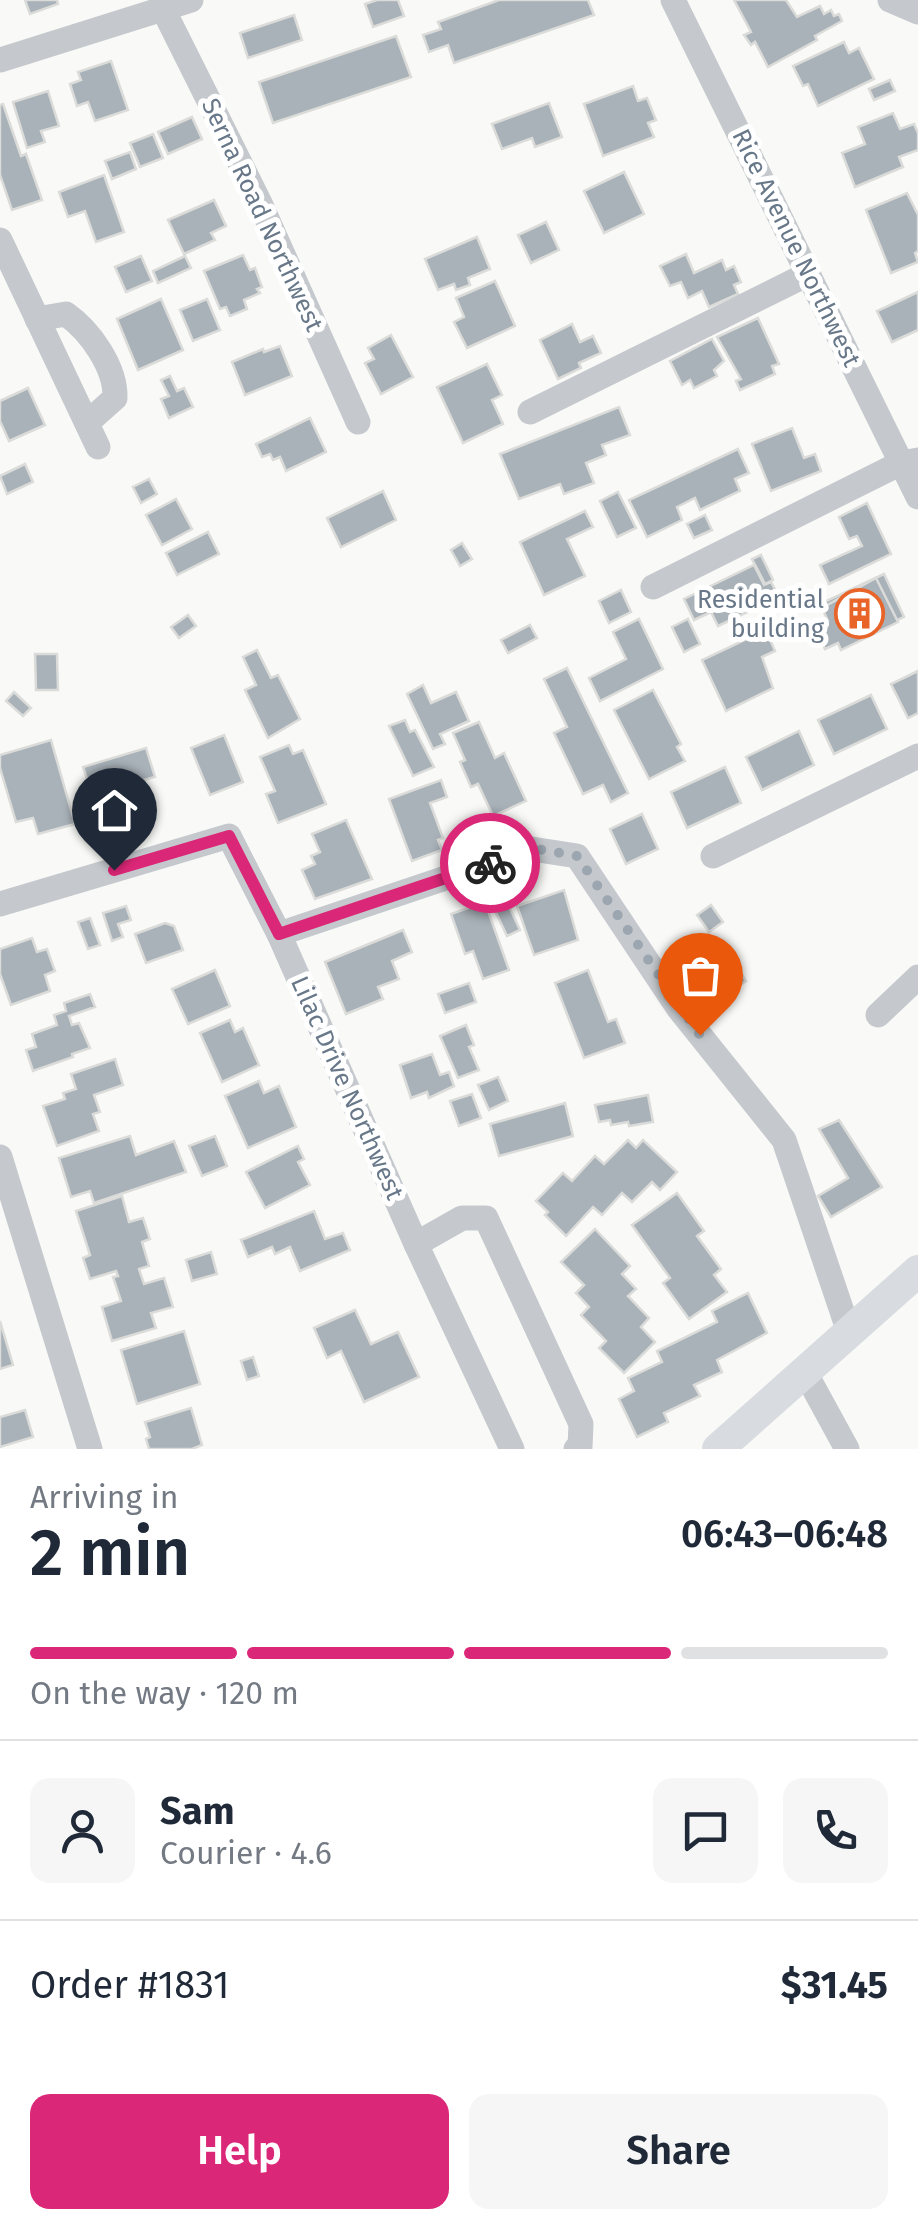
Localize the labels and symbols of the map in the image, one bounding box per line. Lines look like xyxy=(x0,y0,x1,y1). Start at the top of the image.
street label: Serna Road Northwest xyxy=(195,94,330,337)
street label: Rice Avenue Northwest xyxy=(725,124,867,373)
place label: Residential building xyxy=(697,585,824,644)
building icon: Residential building xyxy=(833,588,885,640)
pin xyxy=(72,768,157,871)
courier xyxy=(440,813,540,913)
pin xyxy=(658,933,743,1036)
street label: Lilac Drive Northwest xyxy=(284,972,410,1205)

